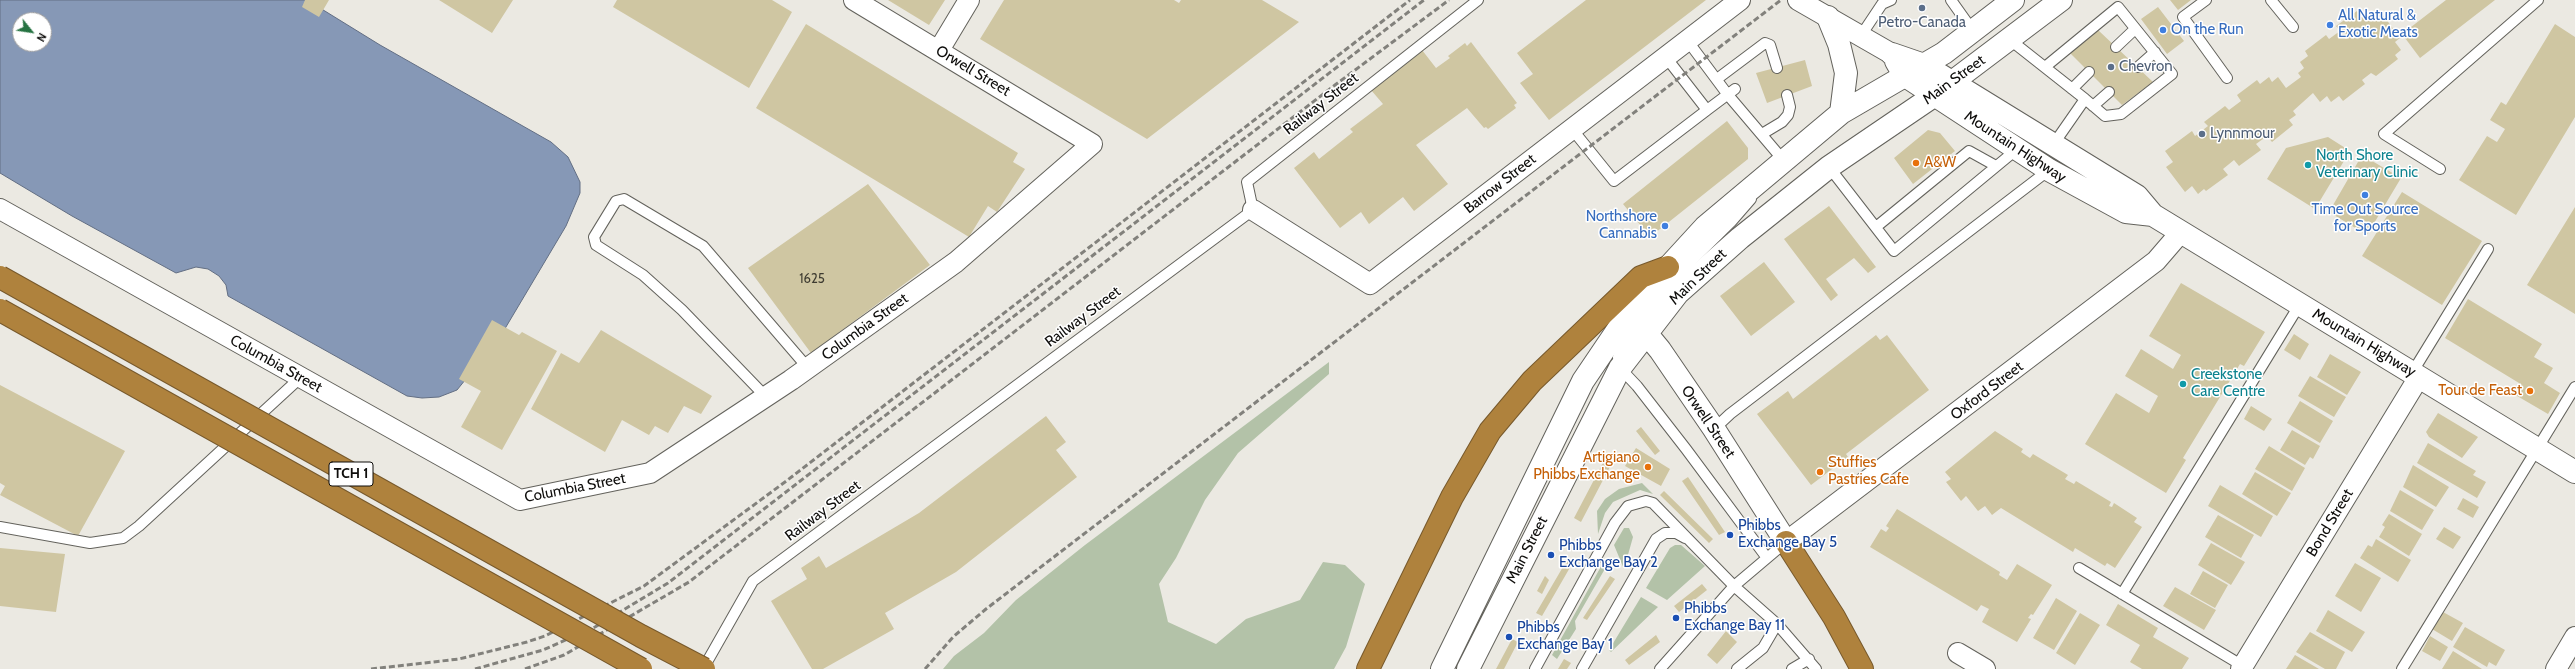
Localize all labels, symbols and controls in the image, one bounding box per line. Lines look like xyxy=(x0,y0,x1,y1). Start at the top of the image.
marker: Petro-Canada xyxy=(1917,3,1927,13)
place label: All Natural & Exotic Meats xyxy=(2338,7,2418,42)
north arrow xyxy=(12,12,52,52)
place label: Petro-Canada xyxy=(1878,14,1966,32)
marker: All Natural & Exotic Meats xyxy=(2325,20,2335,30)
place label: On the Run xyxy=(2171,21,2244,39)
marker: On the Run xyxy=(2158,25,2168,35)
text: N xyxy=(34,31,50,44)
street label: Orwell Street xyxy=(933,42,1013,100)
street label: Main Street xyxy=(1919,51,1989,109)
place label: Chevron xyxy=(2119,58,2173,76)
marker: Chevron xyxy=(2106,62,2116,72)
street label: Railway Street xyxy=(1280,69,1362,139)
street label: Mountain Highway xyxy=(1961,107,2069,187)
place label: Lynnmour xyxy=(2210,125,2275,143)
marker: Lynnmour xyxy=(2197,129,2207,139)
place label: North Shore Veterinary Clinic xyxy=(2316,147,2418,182)
street label: Barrow Street xyxy=(1460,150,1540,218)
place label: A&W xyxy=(1924,154,1956,172)
marker: A&W xyxy=(1911,158,1921,168)
marker: North Shore Veterinary Clinic xyxy=(2303,160,2313,170)
marker: Time Out Source for Sports xyxy=(2360,190,2370,200)
place label: Time Out Source for Sports xyxy=(2312,201,2418,236)
place label: Northshore Cannabis xyxy=(1586,208,1657,243)
marker: Northshore Cannabis xyxy=(1660,221,1670,231)
street label: Main Street xyxy=(1666,245,1730,309)
house number: 1625 xyxy=(799,271,825,287)
street label: Railway Street xyxy=(1042,283,1124,351)
street label: Columbia Street xyxy=(818,290,912,364)
street label: Mountain Highway xyxy=(2309,305,2419,381)
street label: Columbia Street xyxy=(227,331,325,397)
street label: Oxford Street xyxy=(1947,358,2027,424)
place label: Creekstone Care Centre xyxy=(2191,366,2265,401)
marker: Creekstone Care Centre xyxy=(2178,379,2188,389)
street label: Orwell Street xyxy=(1677,382,1739,462)
place label: Tour de Feast xyxy=(2438,382,2522,400)
marker: Tour de Feast xyxy=(2525,386,2535,396)
place label: Artigiano Phibbs Exchange xyxy=(1533,449,1640,484)
place label: Stuffies Pastries Cafe xyxy=(1828,454,1909,489)
road number: TCH 1 xyxy=(329,462,373,486)
marker: Artigiano Phibbs Exchange xyxy=(1643,462,1653,472)
marker: Stuffies Pastries Cafe xyxy=(1815,467,1825,477)
street label: Columbia Street xyxy=(523,469,627,507)
street label: Railway Street xyxy=(782,477,864,545)
street label: Bond Street xyxy=(2303,486,2357,560)
street label: Main Street xyxy=(1502,513,1552,587)
place label: Phibbs Exchange Bay 5 xyxy=(1738,517,1837,552)
marker: Phibbs Exchange Bay 5 xyxy=(1725,530,1735,540)
place label: Phibbs Exchange Bay 2 xyxy=(1559,537,1658,572)
marker: Phibbs Exchange Bay 2 xyxy=(1546,550,1556,560)
place label: Phibbs Exchange Bay 11 xyxy=(1684,600,1785,635)
marker: Phibbs Exchange Bay 11 xyxy=(1671,613,1681,623)
place label: Phibbs Exchange Bay 1 xyxy=(1517,619,1613,654)
marker: Phibbs Exchange Bay 1 xyxy=(1504,632,1514,642)

